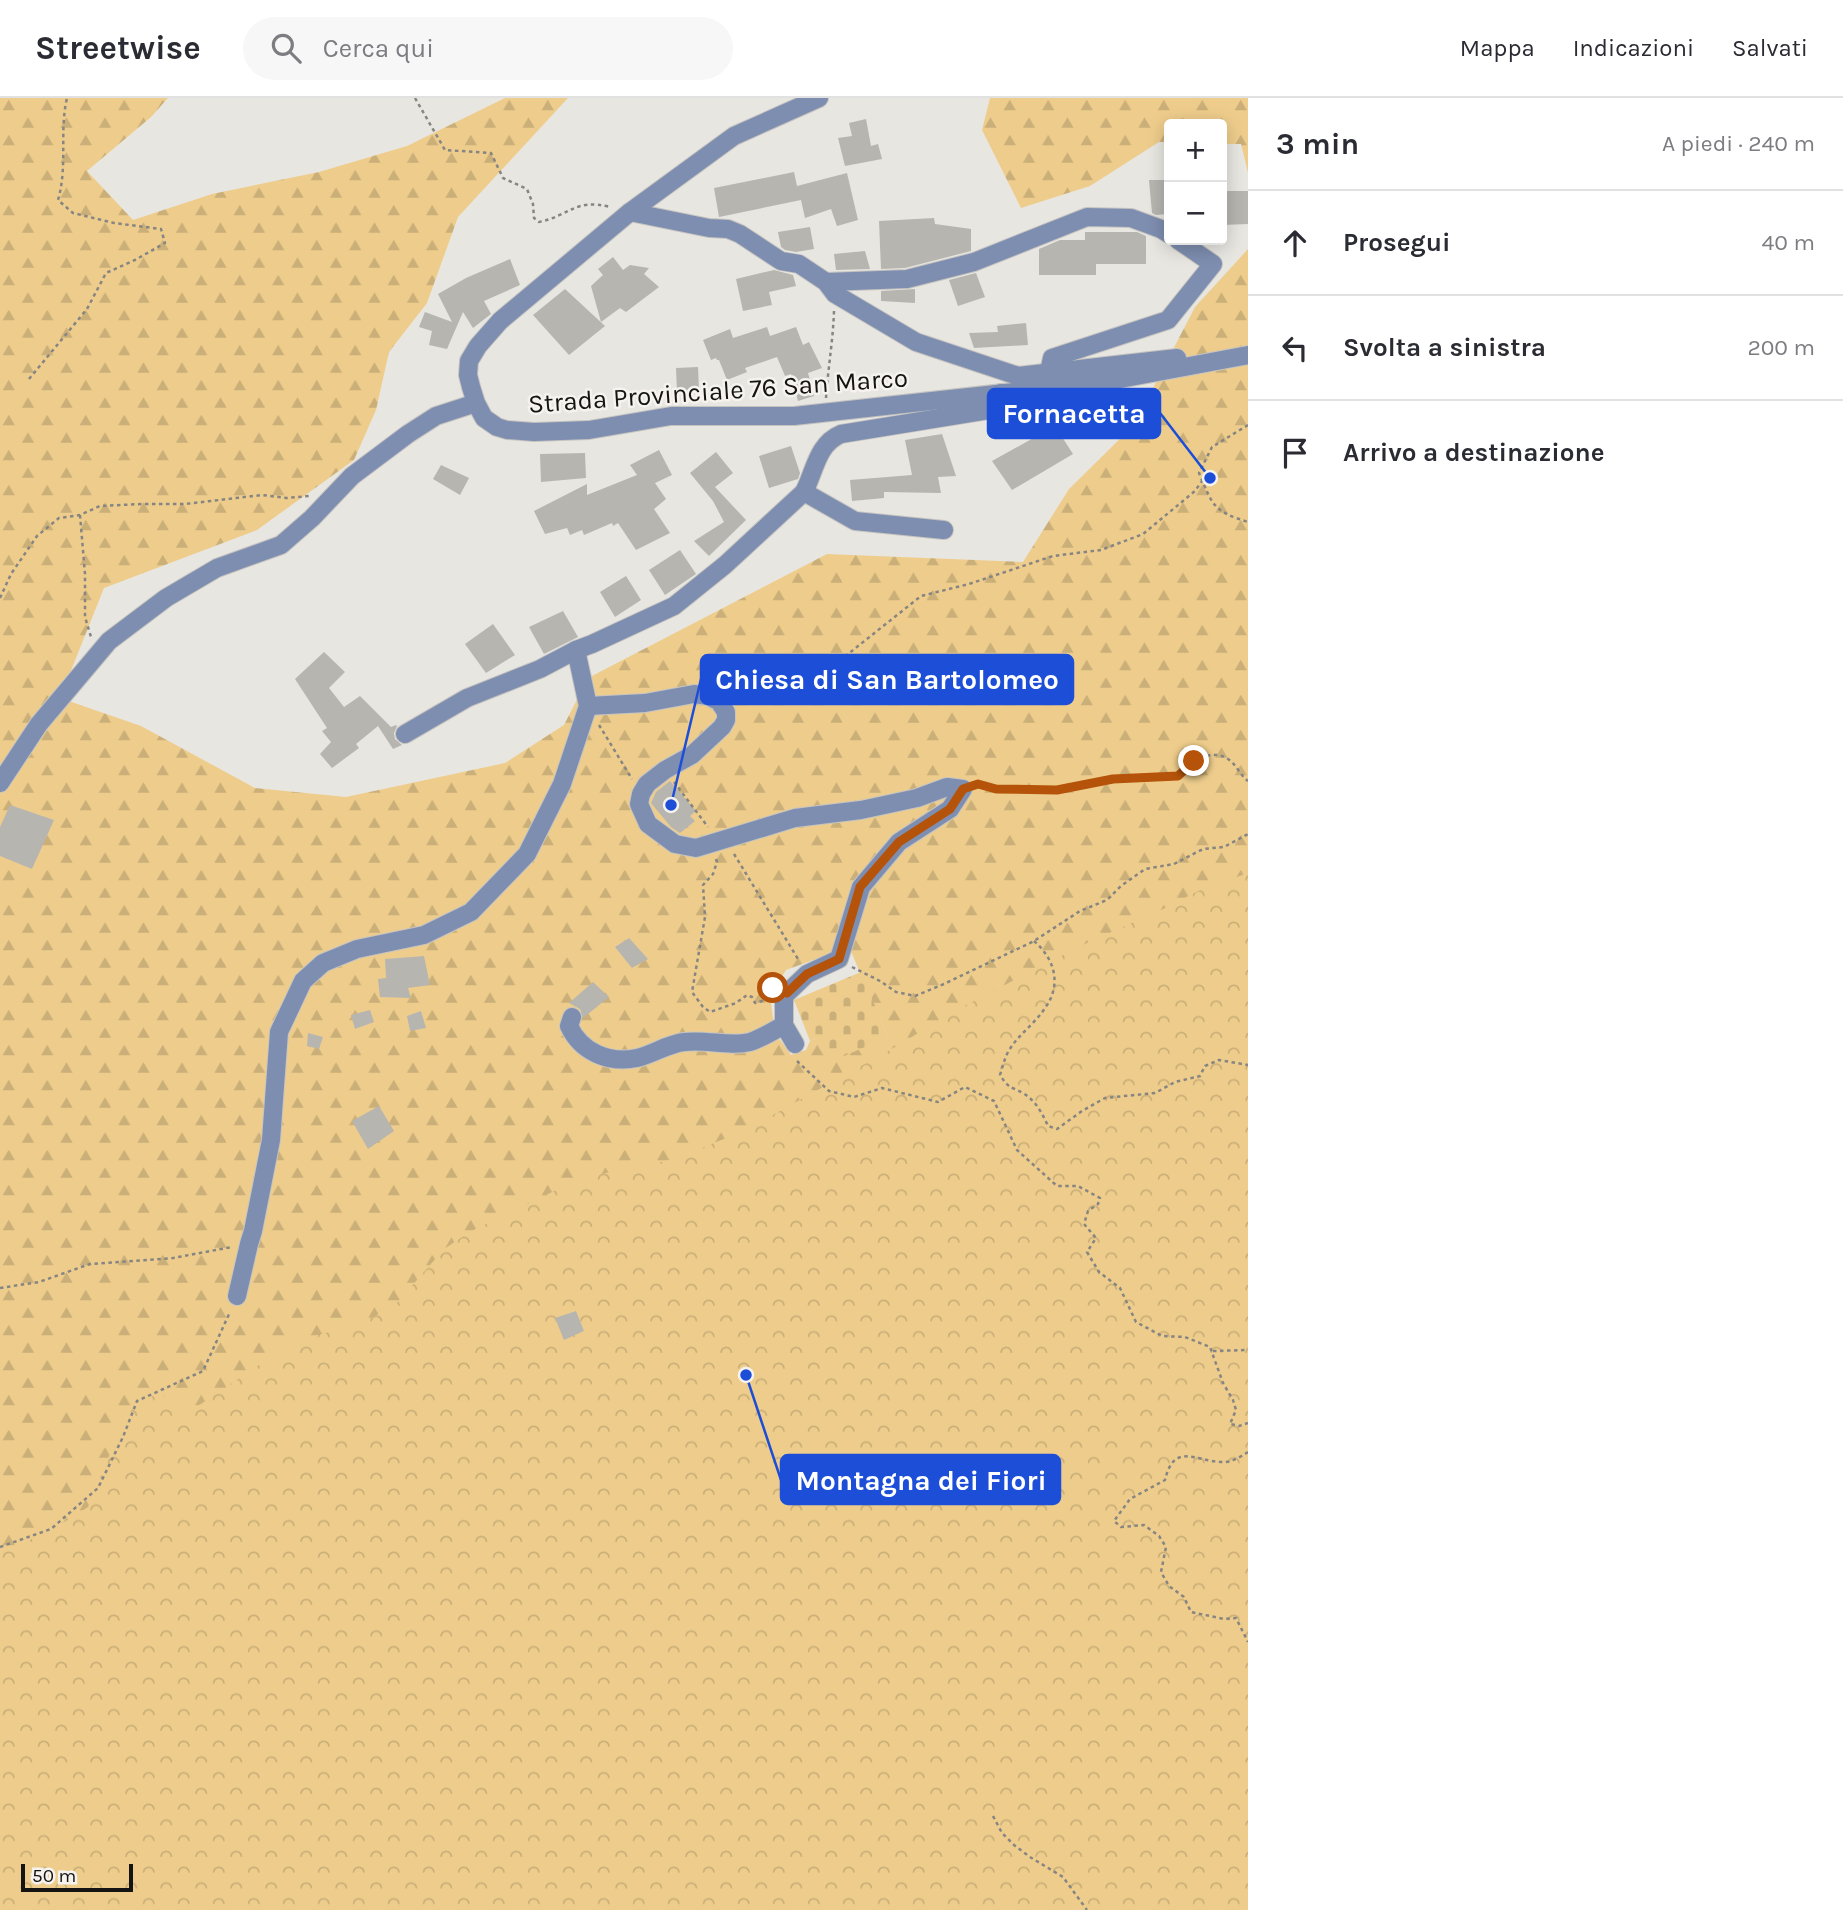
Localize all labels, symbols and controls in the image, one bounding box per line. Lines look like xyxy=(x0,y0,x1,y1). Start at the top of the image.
search box xyxy=(243,17,733,80)
text: Streetwise xyxy=(35,29,201,67)
icon: search xyxy=(267,29,305,67)
text: Cerca qui xyxy=(323,33,434,64)
text: Mappa xyxy=(1460,34,1535,62)
text: Indicazioni xyxy=(1573,34,1694,62)
text: Salvati xyxy=(1732,34,1808,62)
map controls xyxy=(1164,119,1227,245)
button: + xyxy=(1164,119,1227,182)
text: 3 min xyxy=(1276,126,1359,162)
text: A piedi · 240 m xyxy=(1662,130,1815,157)
button: − xyxy=(1164,182,1227,245)
icon: ahead xyxy=(1276,224,1314,262)
text: Prosegui xyxy=(1343,227,1450,258)
text: 40 m xyxy=(1762,229,1815,256)
icon: left xyxy=(1276,329,1314,367)
text: Svolta a sinistra xyxy=(1343,332,1546,363)
text: 200 m xyxy=(1747,334,1815,361)
street label: Strada Provinciale 76 San Marco xyxy=(527,362,909,420)
callout: Fornacetta xyxy=(988,389,1160,438)
text: Fornacetta xyxy=(1002,397,1146,430)
icon: arrive xyxy=(1276,434,1314,472)
text: Arrivo a destinazione xyxy=(1343,437,1605,468)
callout: Chiesa di San Bartolomeo xyxy=(701,655,1073,704)
text: Chiesa di San Bartolomeo xyxy=(715,663,1059,696)
route end xyxy=(1178,745,1209,776)
route start xyxy=(757,972,788,1003)
callout: Montagna dei Fiori xyxy=(781,1455,1060,1504)
text: Montagna dei Fiori xyxy=(795,1464,1047,1497)
scale bar xyxy=(21,1861,133,1893)
text: 50 m xyxy=(32,1865,76,1887)

